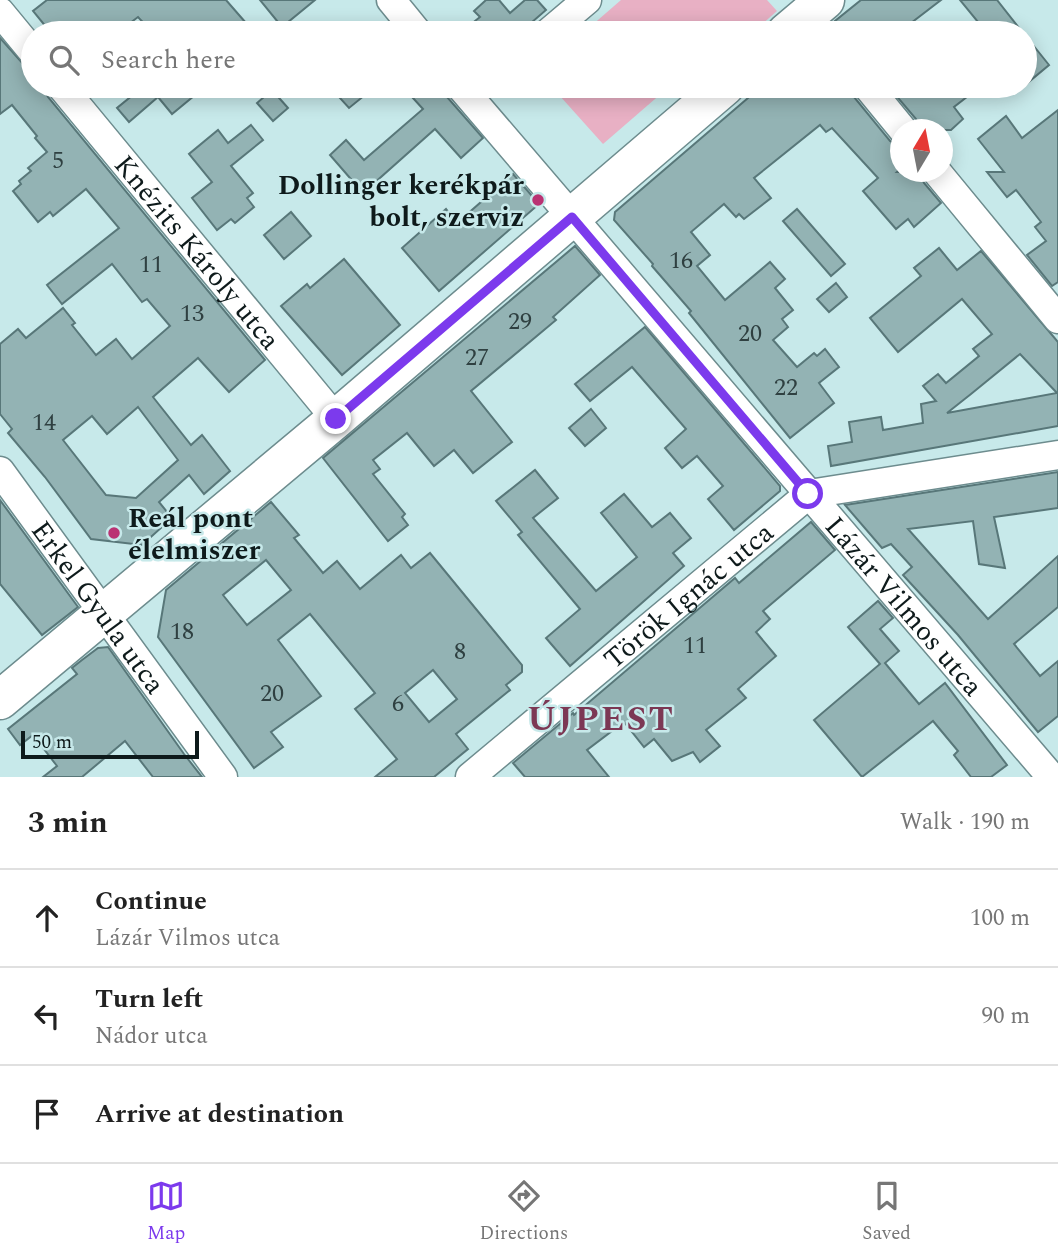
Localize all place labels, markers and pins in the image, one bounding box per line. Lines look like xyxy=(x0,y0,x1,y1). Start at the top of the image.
place label: Dollinger kerékpár bolt, szerviz xyxy=(278,164,524,239)
marker: Dollinger kerékpár bolt, szerviz xyxy=(530,192,546,208)
place label: Reál pont élelmiszer xyxy=(128,497,260,572)
marker: Reál pont élelmiszer xyxy=(106,525,122,541)

